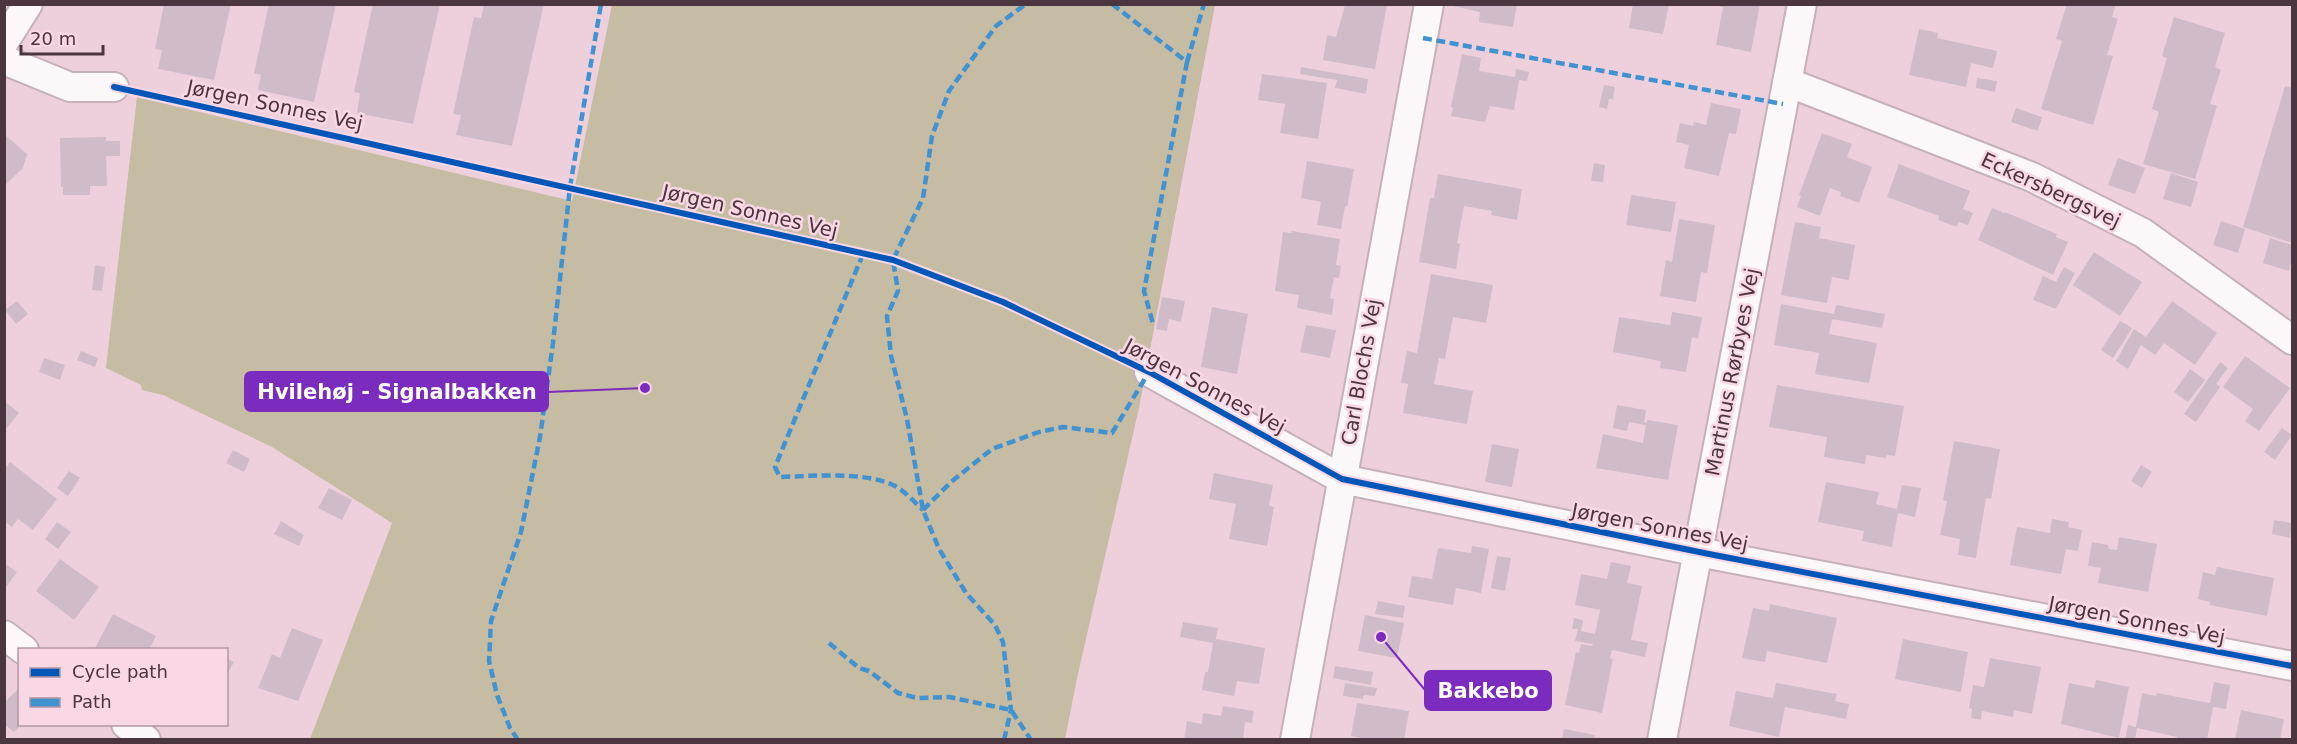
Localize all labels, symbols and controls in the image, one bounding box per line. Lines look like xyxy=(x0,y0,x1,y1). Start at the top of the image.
scale bar xyxy=(21,18,104,56)
text: 20 m xyxy=(30,28,76,49)
street label: Jørgen Sonnes Vej xyxy=(183,74,365,135)
street label: Eckersbergsvej xyxy=(1977,147,2125,233)
street label: Jørgen Sonnes Vej xyxy=(658,179,840,243)
street label: Martinus Rørbyes Vej xyxy=(1700,266,1764,478)
street label: Carl Blochs Vej xyxy=(1336,297,1386,447)
street label: Jørgen Sonnes Vej xyxy=(1118,332,1290,439)
callout: Hvilehøj - Signalbakken xyxy=(245,372,548,411)
text: Hvilehøj - Signalbakken xyxy=(257,380,537,404)
street label: Jørgen Sonnes Vej xyxy=(1568,498,1750,556)
street label: Jørgen Sonnes Vej xyxy=(2045,591,2227,649)
legend xyxy=(18,648,228,726)
text: Cycle path xyxy=(72,661,168,682)
callout: Bakkebo xyxy=(1425,671,1551,710)
text: Bakkebo xyxy=(1437,679,1539,703)
text: Path xyxy=(72,691,112,712)

